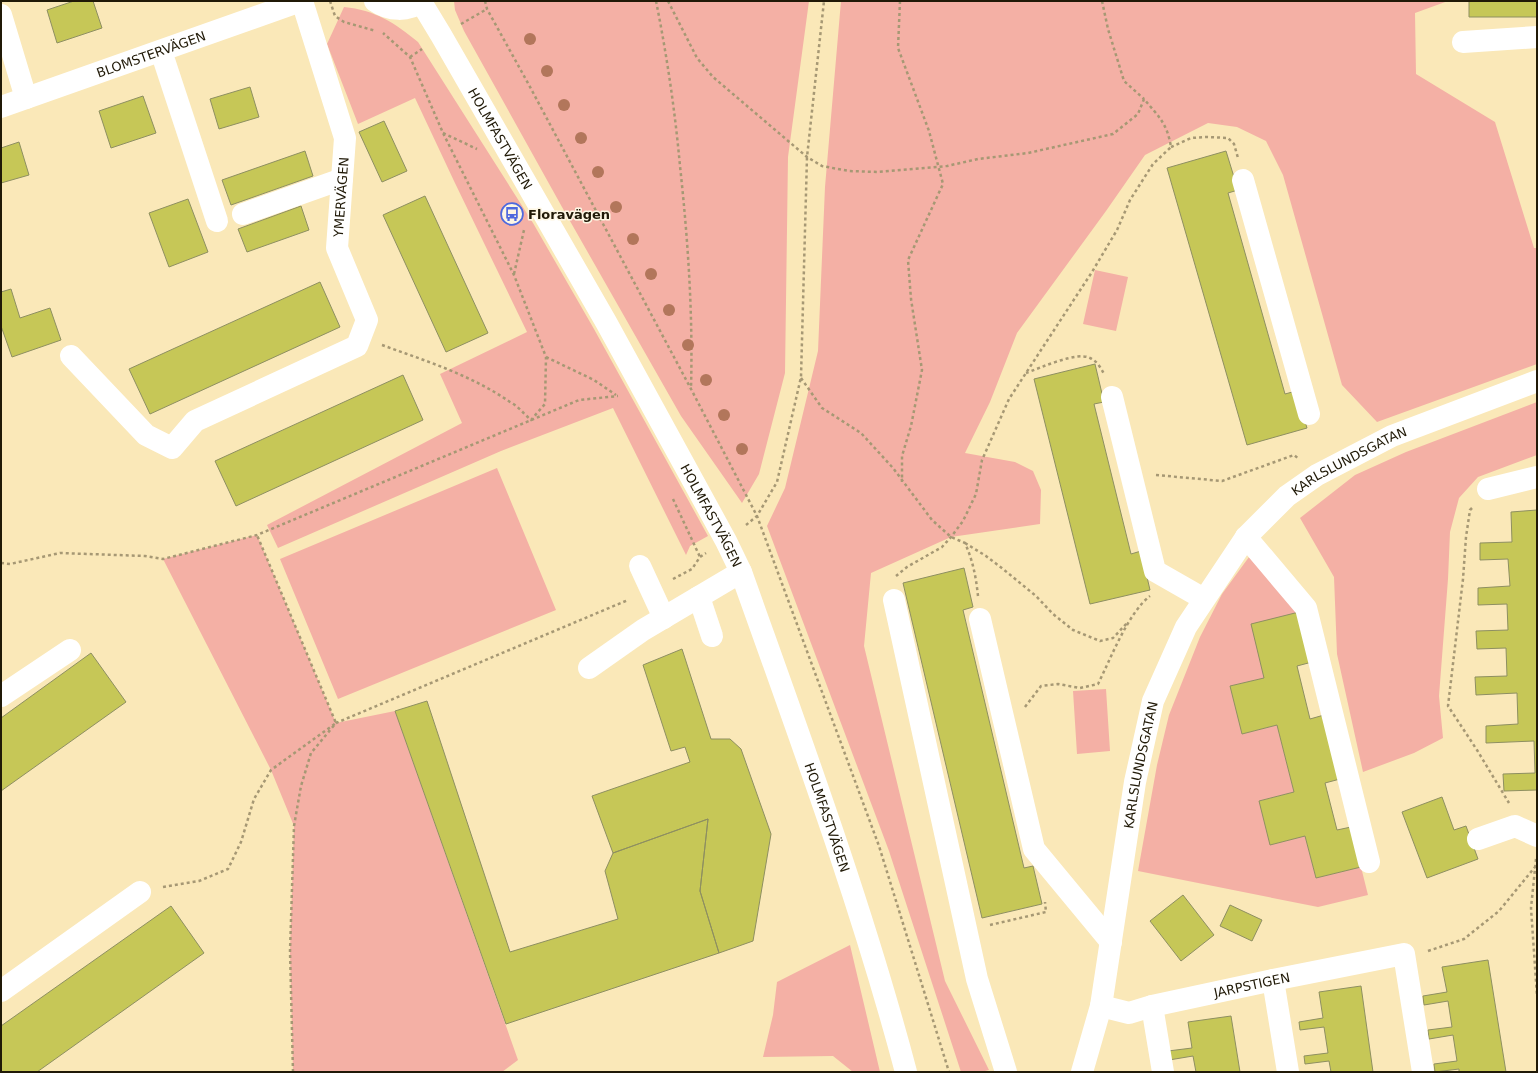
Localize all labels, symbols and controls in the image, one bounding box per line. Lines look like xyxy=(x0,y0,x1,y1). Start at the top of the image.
street label: BLOMSTERVÄGEN xyxy=(95,28,208,81)
street label: HOLMFASTVÄGEN xyxy=(465,85,535,192)
street label: YMERVÄGEN xyxy=(331,156,352,239)
bus stop icon: Floravägen xyxy=(499,201,525,227)
place label: Floravägen xyxy=(528,207,610,222)
street label: KARLSLUNDSGATAN xyxy=(1289,424,1409,499)
street label: HOLMFASTVÄGEN xyxy=(677,462,744,570)
street label: KARLSLUNDSGATAN xyxy=(1121,700,1161,830)
street label: HOLMFASTVÄGEN xyxy=(801,761,853,874)
street label: JARPSTIGEN xyxy=(1211,970,1291,1001)

